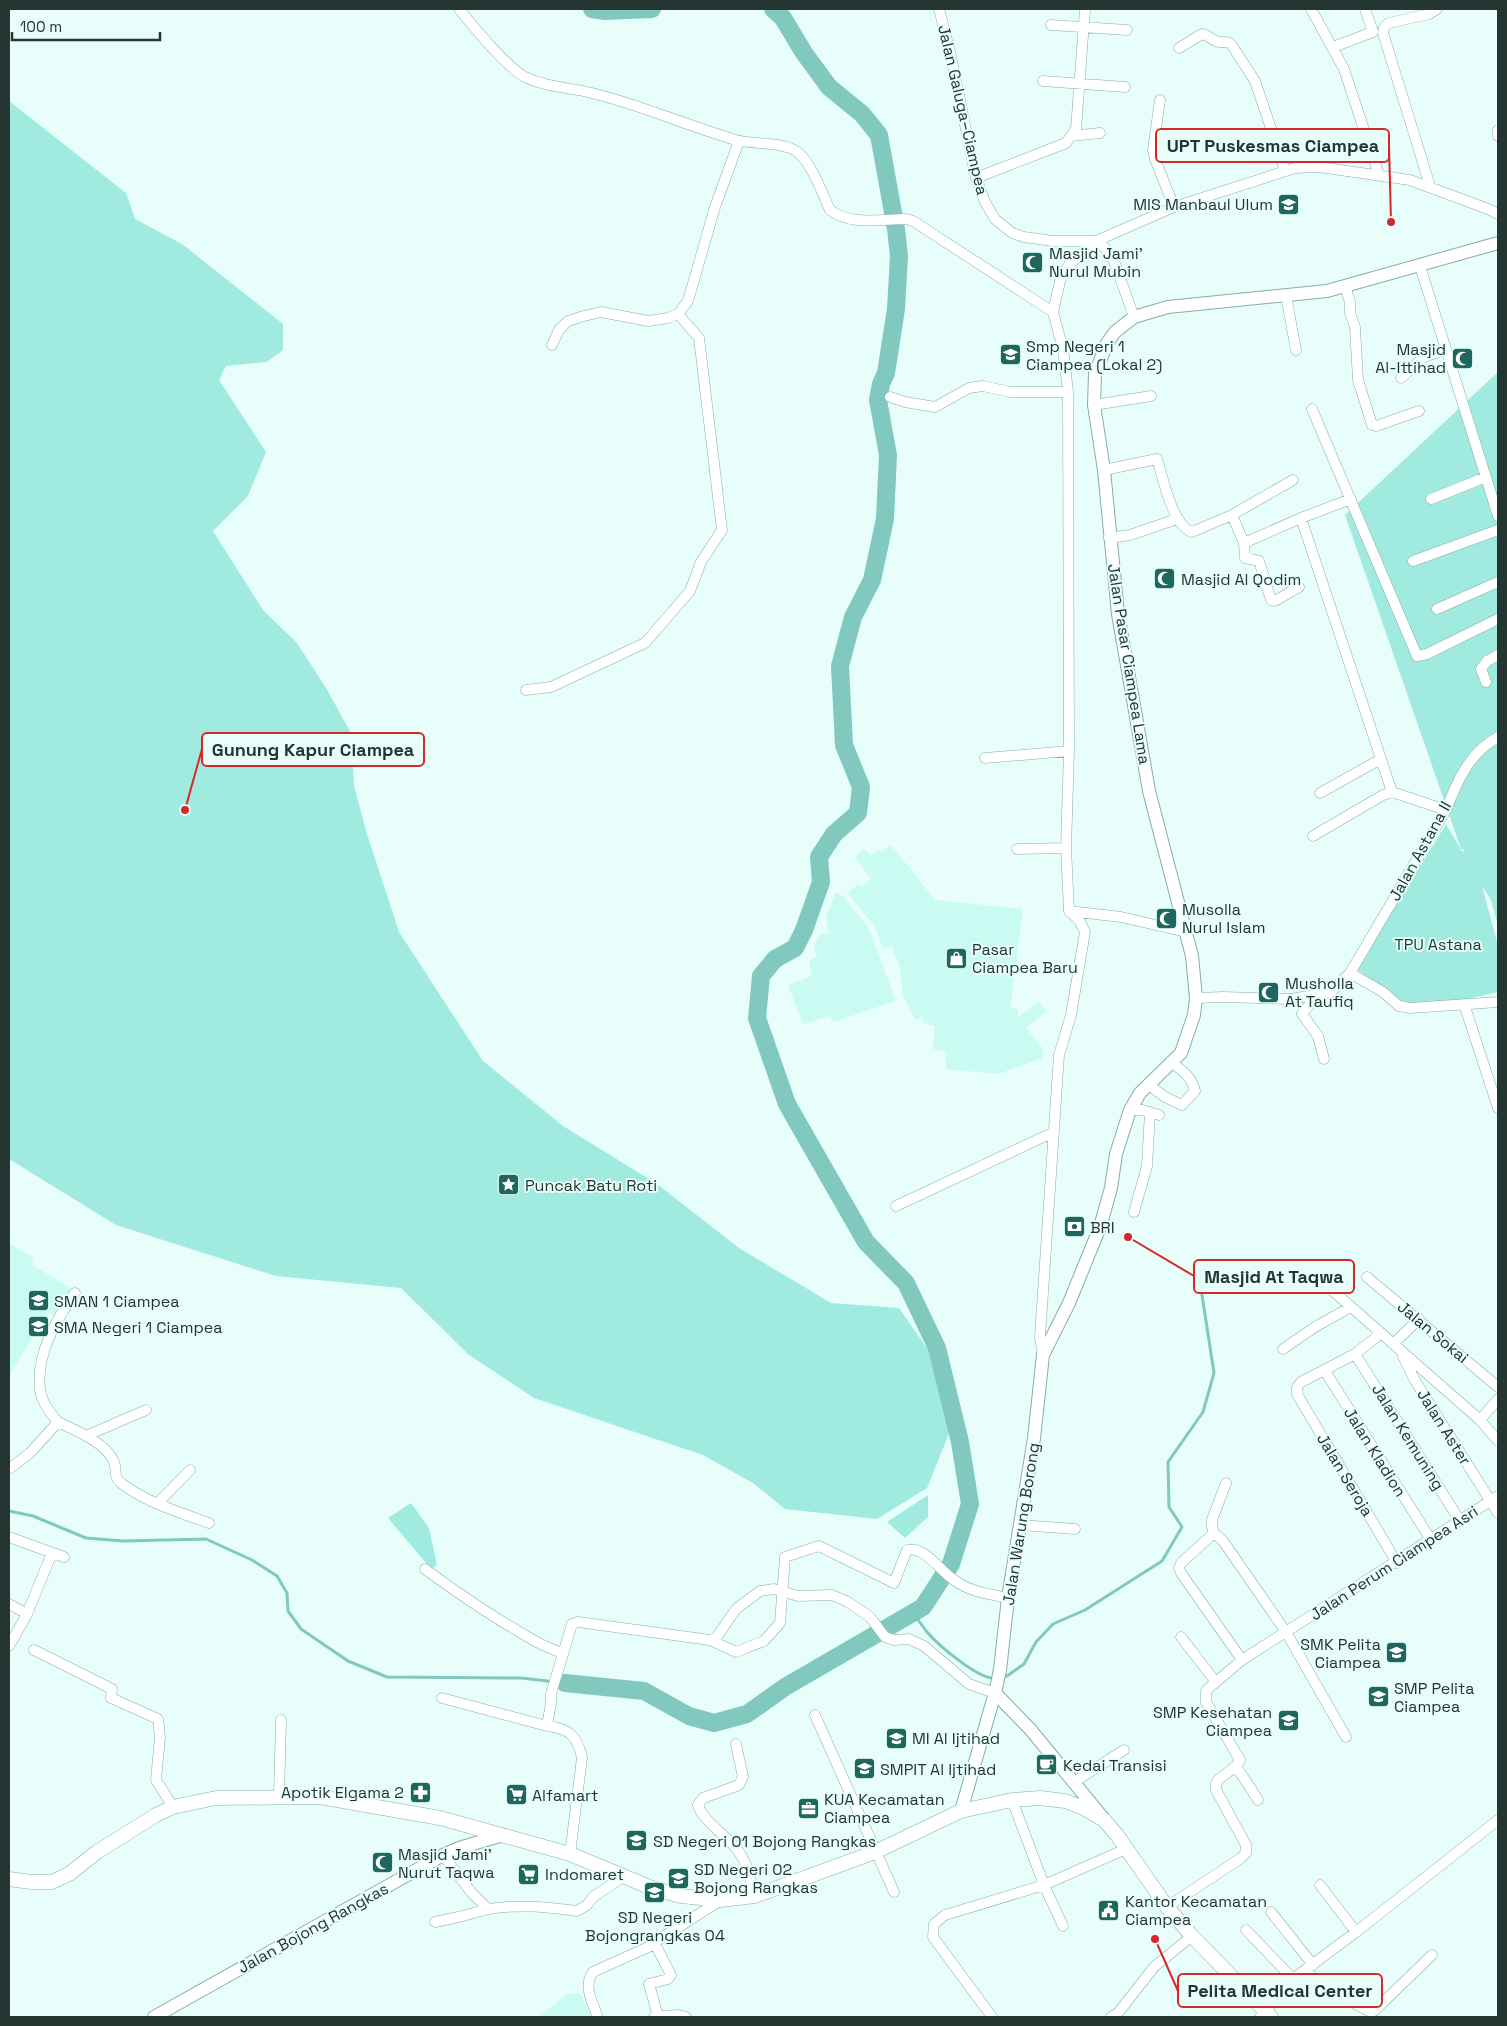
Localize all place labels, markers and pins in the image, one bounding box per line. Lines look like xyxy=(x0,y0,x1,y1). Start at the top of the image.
callout: UPT Puskesmas Ciampea xyxy=(1156,129,1389,162)
school or university icon: MIS Manbaul Ulum xyxy=(1277,192,1301,216)
place label: MIS Manbaul Ulum xyxy=(1133,194,1273,215)
place label: Masjid Jami' Nurul Mubin xyxy=(1049,243,1143,282)
mosque icon: Masjid Jami' Nurul Mubin xyxy=(1021,250,1045,274)
place label: Smp Negeri 1 Ciampea (Lokal 2) xyxy=(1026,336,1162,375)
place label: Masjid Al-Ittihad xyxy=(1375,339,1446,378)
school or university icon: Smp Negeri 1 Ciampea (Lokal 2) xyxy=(998,343,1022,367)
mosque icon: Masjid Al-Ittihad xyxy=(1450,346,1474,370)
mosque icon: Masjid Al Qodim xyxy=(1153,567,1177,591)
place label: Masjid Al Qodim xyxy=(1181,569,1301,590)
callout: Gunung Kapur Ciampea xyxy=(202,733,424,766)
place label: Musolla Nurul Islam xyxy=(1182,899,1266,938)
mosque icon: Musolla Nurul Islam xyxy=(1154,906,1178,930)
place label: Pasar Ciampea Baru xyxy=(972,939,1078,978)
shop icon: Pasar Ciampea Baru xyxy=(944,946,968,970)
place label: Musholla At Taufiq xyxy=(1285,973,1354,1012)
mosque icon: Musholla At Taufiq xyxy=(1257,980,1281,1004)
place icon: Puncak Batu Roti xyxy=(497,1173,521,1197)
place label: Puncak Batu Roti xyxy=(525,1175,657,1196)
bank icon: BRI xyxy=(1062,1215,1086,1239)
place label: BRI xyxy=(1090,1217,1115,1238)
callout: Masjid At Taqwa xyxy=(1194,1260,1354,1293)
school or university icon: SMAN 1 Ciampea xyxy=(26,1289,50,1313)
place label: SMAN 1 Ciampea xyxy=(54,1291,179,1312)
school or university icon: SMA Negeri 1 Ciampea xyxy=(26,1315,50,1339)
place label: SMA Negeri 1 Ciampea xyxy=(54,1317,222,1338)
place label: SMK Pelita Ciampea xyxy=(1300,1634,1381,1673)
school or university icon: SMK Pelita Ciampea xyxy=(1385,1641,1409,1665)
place label: SMP Pelita Ciampea xyxy=(1394,1678,1475,1717)
school or university icon: SMP Pelita Ciampea xyxy=(1366,1685,1390,1709)
place label: SMP Kesehatan Ciampea xyxy=(1153,1702,1272,1741)
school or university icon: SMP Kesehatan Ciampea xyxy=(1276,1709,1300,1733)
school or university icon: MI Al Ijtihad xyxy=(884,1726,908,1750)
place label: MI Al Ijtihad xyxy=(912,1728,1000,1749)
cafe icon: Kedai Transisi xyxy=(1035,1753,1059,1777)
place label: Kedai Transisi xyxy=(1063,1755,1167,1776)
school or university icon: SMPIT Al Ijtihad xyxy=(852,1757,876,1781)
place label: SMPIT Al Ijtihad xyxy=(880,1759,996,1780)
pharmacy icon: Apotik Elgama 2 xyxy=(408,1780,432,1804)
place label: Apotik Elgama 2 xyxy=(281,1782,404,1803)
supermarket icon: Alfamart xyxy=(504,1783,528,1807)
place label: Alfamart xyxy=(532,1785,598,1806)
place label: KUA Kecamatan Ciampea xyxy=(824,1789,945,1828)
office icon: KUA Kecamatan Ciampea xyxy=(796,1796,820,1820)
school or university icon: SD Negeri 01 Bojong Rangkas xyxy=(625,1829,649,1853)
place label: SD Negeri 01 Bojong Rangkas xyxy=(653,1831,876,1852)
place label: Masjid Jami' Nurut Taqwa xyxy=(398,1844,494,1883)
mosque icon: Masjid Jami' Nurut Taqwa xyxy=(370,1851,394,1875)
place label: SD Negeri 02 Bojong Rangkas xyxy=(694,1859,818,1898)
supermarket icon: Indomaret xyxy=(517,1862,541,1886)
place label: Indomaret xyxy=(545,1864,624,1885)
school or university icon: SD Negeri 02 Bojong Rangkas xyxy=(666,1866,690,1890)
school or university icon: SD Negeri Bojongrangkas 04 xyxy=(643,1881,667,1905)
place label: Kantor Kecamatan Ciampea xyxy=(1125,1891,1267,1930)
public building icon: Kantor Kecamatan Ciampea xyxy=(1097,1898,1121,1922)
place label: SD Negeri Bojongrangkas 04 xyxy=(585,1907,725,1946)
callout: Pelita Medical Center xyxy=(1178,1974,1382,2007)

